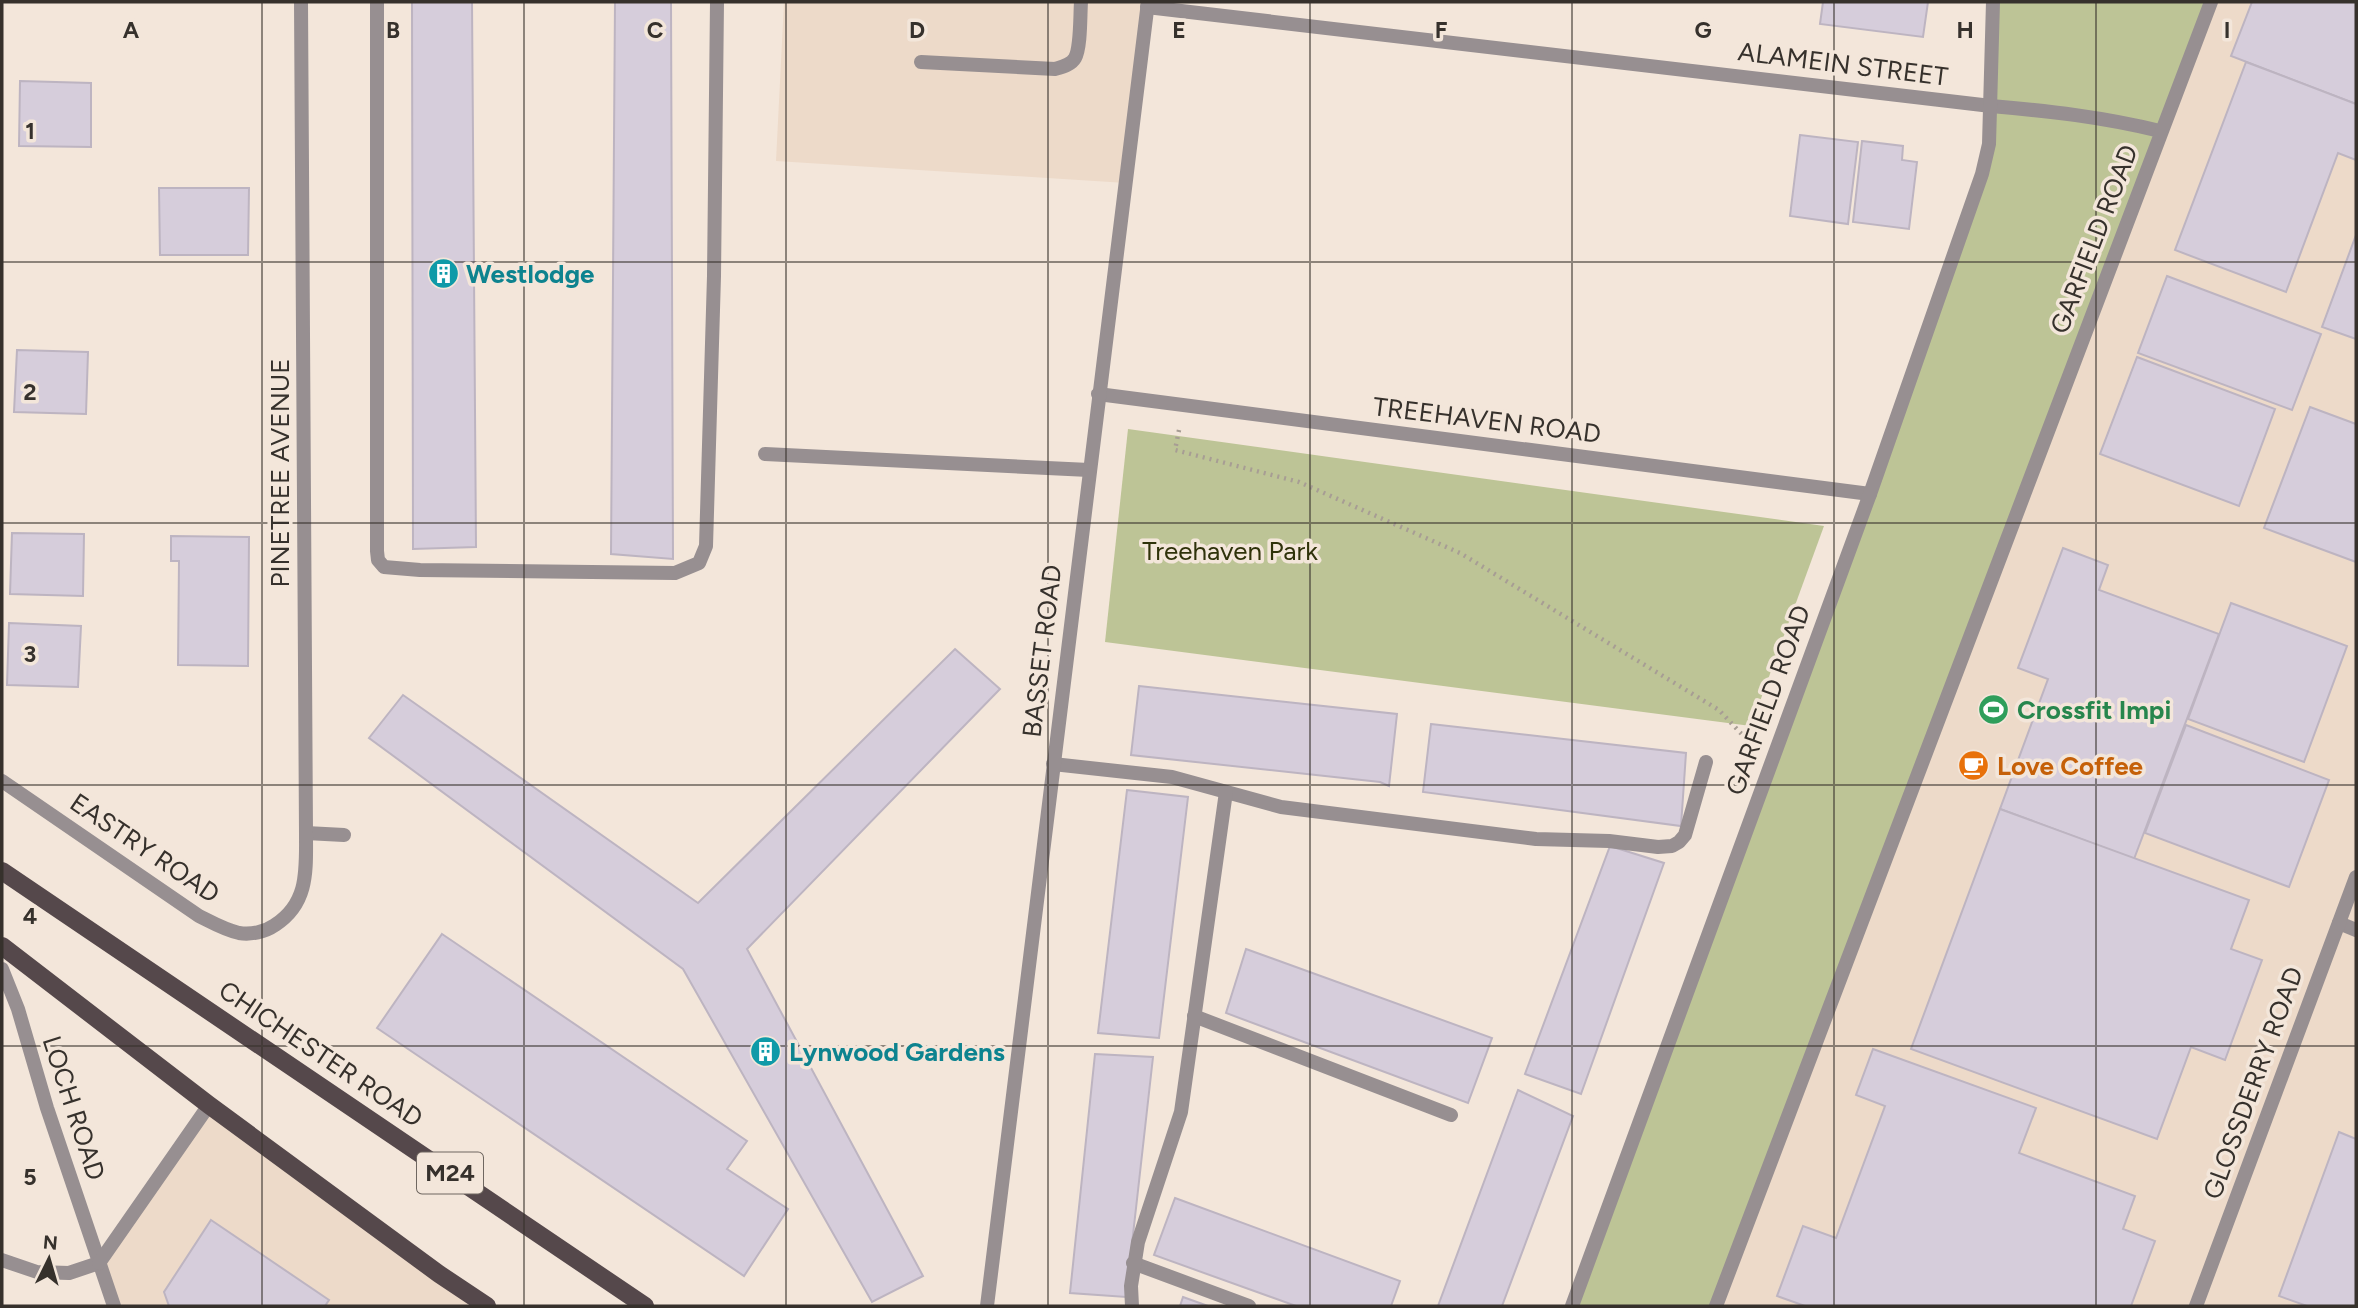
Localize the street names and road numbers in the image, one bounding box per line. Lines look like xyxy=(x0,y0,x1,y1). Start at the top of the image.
street label: ALAMEIN STREET xyxy=(1736,35,1951,93)
street label: GARFIELD ROAD xyxy=(2043,140,2145,338)
street label: PINETREE AVENUE xyxy=(264,358,296,588)
street label: TREEHAVEN ROAD xyxy=(1371,390,1603,450)
street label: BASSET ROAD xyxy=(1016,563,1068,739)
street label: GARFIELD ROAD xyxy=(1719,601,1817,799)
street label: EASTRY ROAD xyxy=(64,786,226,910)
street label: GLOSSDERRY ROAD xyxy=(2196,963,2310,1203)
street label: CHICHESTER ROAD xyxy=(213,974,429,1134)
street label: LOCH ROAD xyxy=(36,1032,112,1184)
road number: M24 xyxy=(417,1153,483,1194)

